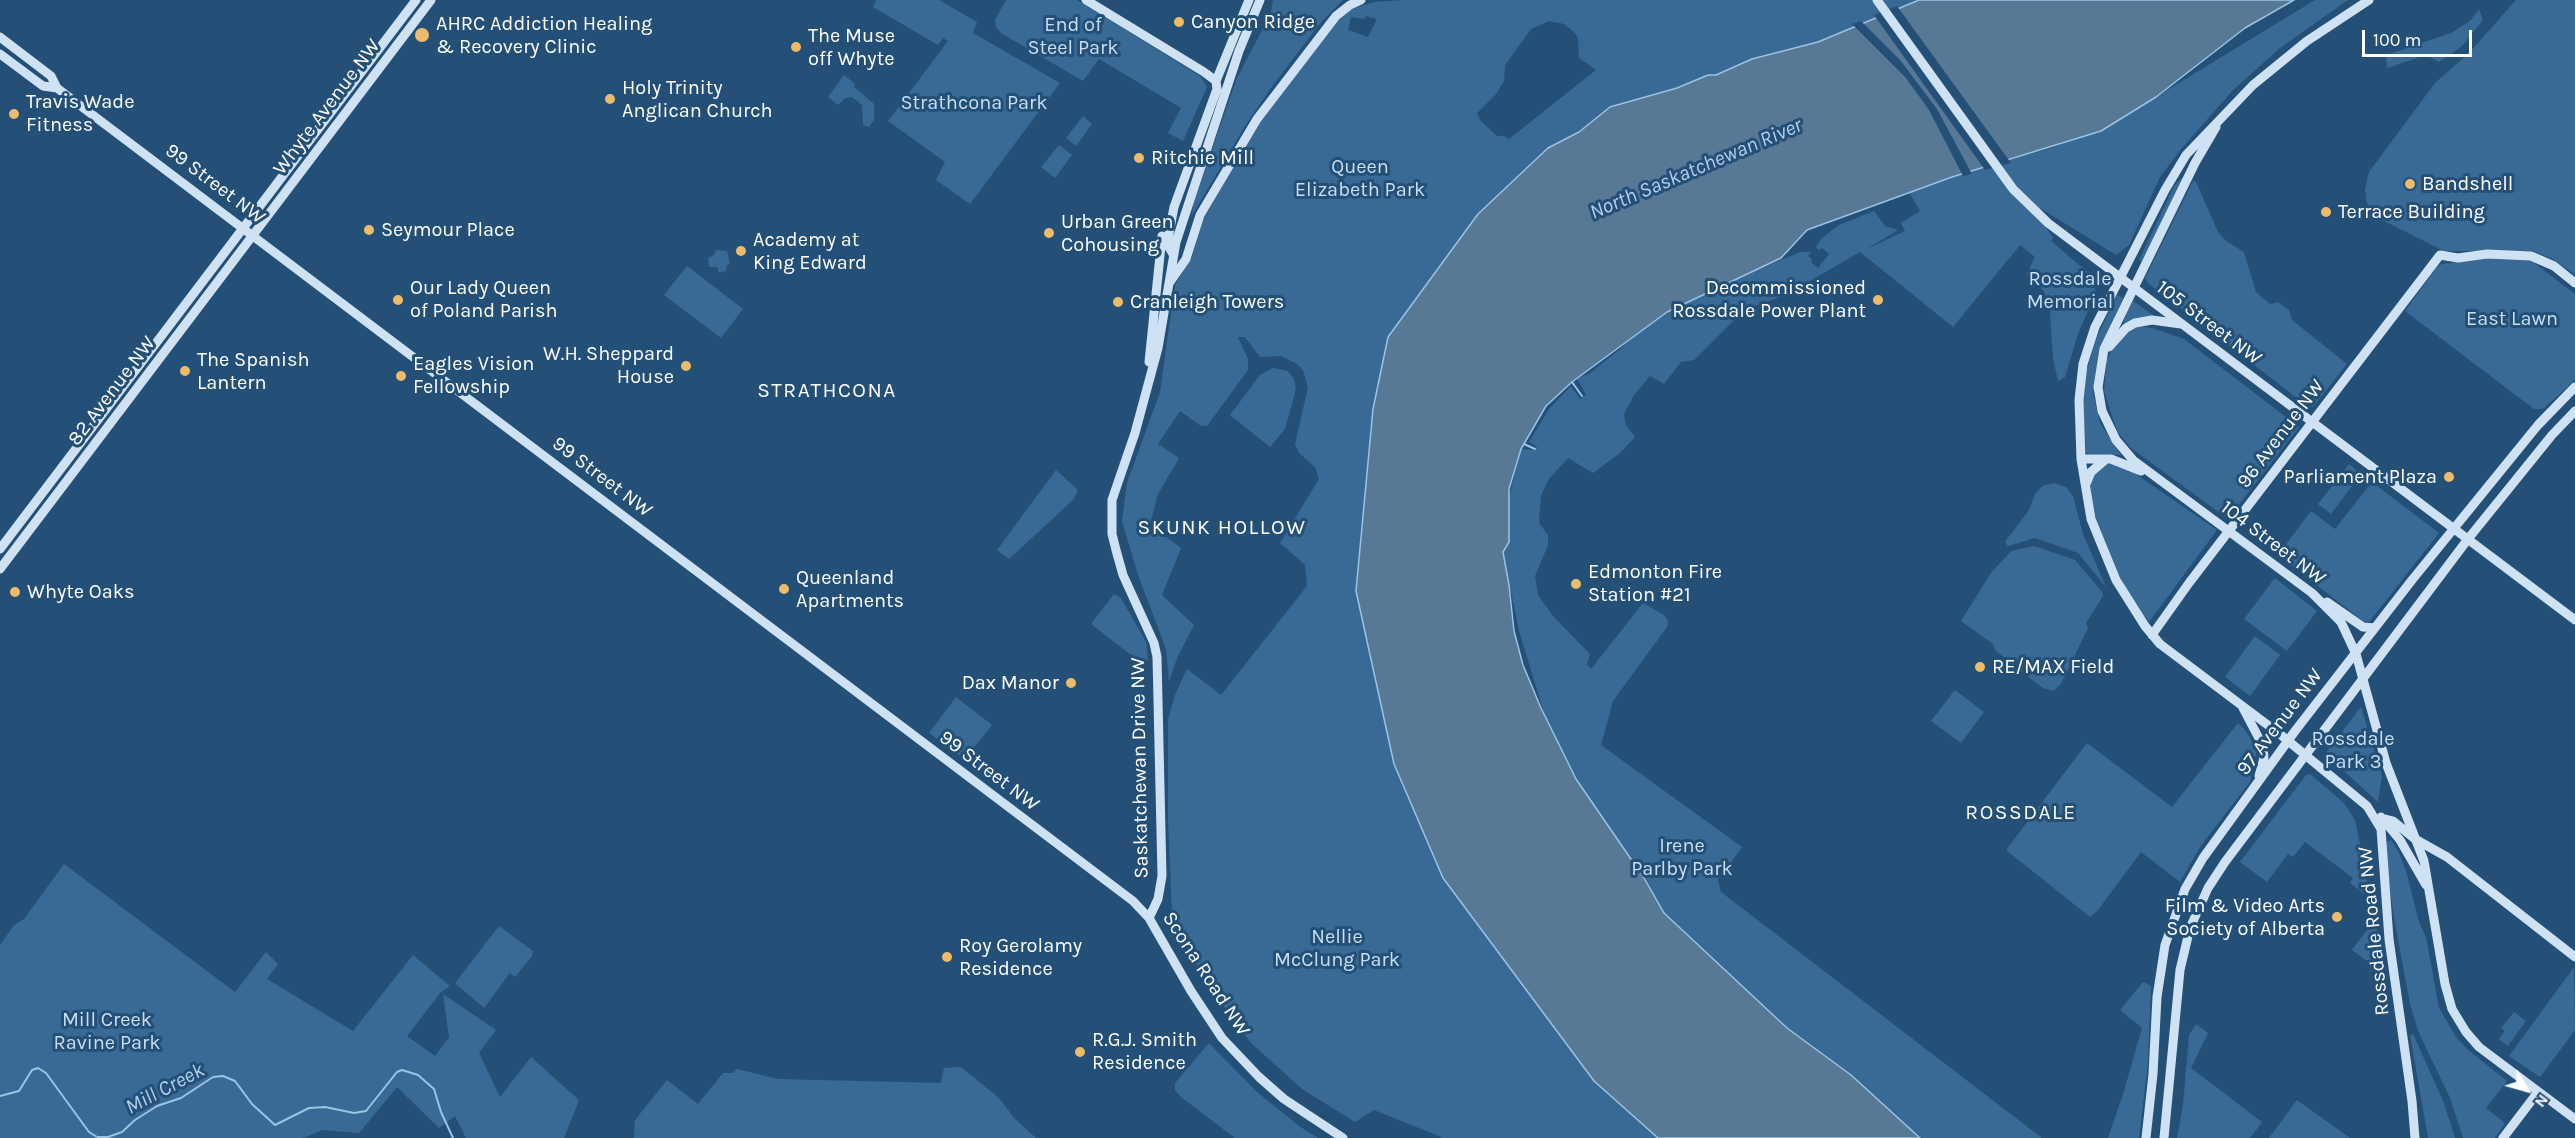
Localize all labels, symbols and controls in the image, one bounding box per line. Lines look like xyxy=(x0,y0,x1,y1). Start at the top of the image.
place label: Canyon Ridge xyxy=(1191,10,1315,34)
place label: AHRC Addiction Healing & Recovery Clinic xyxy=(436,12,652,59)
park label: End of Steel Park xyxy=(1027,13,1119,60)
marker: Canyon Ridge xyxy=(1172,15,1186,29)
scale bar xyxy=(2365,18,2474,56)
place label: The Muse off Whyte xyxy=(808,24,895,71)
marker: AHRC Addiction Healing & Recovery Clinic xyxy=(413,26,431,44)
text: 100 m xyxy=(2373,29,2421,51)
street label: Whyte Avenue NW xyxy=(268,34,386,180)
marker: The Muse off Whyte xyxy=(789,40,803,54)
place label: Holy Trinity Anglican Church xyxy=(622,76,773,123)
place label: Travis Wade Fitness xyxy=(26,90,134,137)
park label: Strathcona Park xyxy=(900,91,1048,115)
marker: Holy Trinity Anglican Church xyxy=(603,92,617,106)
marker: Travis Wade Fitness xyxy=(7,107,21,121)
water label: North Saskatchewan River xyxy=(1586,113,1806,225)
street label: 99 Street NW xyxy=(160,139,270,229)
place label: Ritchie Mill xyxy=(1151,146,1254,170)
marker: Ritchie Mill xyxy=(1132,151,1146,165)
park label: Queen Elizabeth Park xyxy=(1295,155,1425,202)
place label: Bandshell xyxy=(2422,172,2513,196)
marker: Bandshell xyxy=(2403,177,2417,191)
place label: Terrace Building xyxy=(2338,200,2485,224)
marker: Terrace Building xyxy=(2319,205,2333,219)
place label: Urban Green Cohousing xyxy=(1061,210,1174,257)
place label: Seymour Place xyxy=(381,218,515,242)
marker: Seymour Place xyxy=(362,223,376,237)
marker: Urban Green Cohousing xyxy=(1042,226,1056,240)
place label: Academy at King Edward xyxy=(753,228,867,275)
marker: Academy at King Edward xyxy=(734,244,748,258)
park label: Rossdale Memorial xyxy=(2027,267,2113,314)
place label: Our Lady Queen of Poland Parish xyxy=(410,276,558,323)
place label: Decommissioned Rossdale Power Plant xyxy=(1672,276,1866,323)
street label: 105 Street NW xyxy=(2152,276,2266,370)
place label: Cranleigh Towers xyxy=(1130,290,1284,314)
marker: Our Lady Queen of Poland Parish xyxy=(391,293,405,307)
marker: Decommissioned Rossdale Power Plant xyxy=(1871,293,1885,307)
marker: Cranleigh Towers xyxy=(1111,295,1125,309)
park label: East Lawn xyxy=(2466,307,2558,331)
street label: 82 Avenue NW xyxy=(63,332,161,450)
place label: W.H. Sheppard House xyxy=(543,342,674,389)
place label: The Spanish Lantern xyxy=(197,348,309,395)
place label: Eagles Vision Fellowship xyxy=(413,352,534,399)
marker: W.H. Sheppard House xyxy=(679,359,693,373)
marker: The Spanish Lantern xyxy=(178,364,192,378)
marker: Eagles Vision Fellowship xyxy=(394,369,408,383)
street label: 96 Avenue NW xyxy=(2232,375,2330,493)
district label: STRATHCONA xyxy=(757,378,897,404)
street label: 99 Street NW xyxy=(547,432,657,522)
place label: Parliament Plaza xyxy=(2284,465,2437,489)
marker: Parliament Plaza xyxy=(2442,470,2456,484)
street label: 104 Street NW xyxy=(2216,496,2330,590)
district label: SKUNK HOLLOW xyxy=(1138,515,1306,541)
place label: Edmonton Fire Station #21 xyxy=(1588,560,1722,607)
place label: Queenland Apartments xyxy=(796,566,904,613)
marker: Edmonton Fire Station #21 xyxy=(1569,577,1583,591)
place label: Whyte Oaks xyxy=(27,580,134,604)
marker: Queenland Apartments xyxy=(777,582,791,596)
marker: Whyte Oaks xyxy=(8,585,22,599)
place label: RE/MAX Field xyxy=(1992,655,2114,679)
street label: Saskatchewan Drive NW xyxy=(1126,657,1154,879)
marker: RE/MAX Field xyxy=(1973,660,1987,674)
street label: 97 Avenue NW xyxy=(2232,664,2328,780)
place label: Dax Manor xyxy=(962,671,1059,695)
marker: Dax Manor xyxy=(1064,676,1078,690)
street label: 99 Street NW xyxy=(934,726,1044,816)
park label: Rossdale Park 3 xyxy=(2312,727,2394,774)
district label: ROSSDALE xyxy=(1965,800,2077,826)
park label: Irene Parlby Park xyxy=(1631,834,1733,881)
street label: Rossdale Road NW xyxy=(2353,845,2395,1017)
place label: Film & Video Arts Society of Alberta xyxy=(2165,894,2325,941)
street label: Scona Road NW xyxy=(1157,907,1255,1041)
marker: Film & Video Arts Society of Alberta xyxy=(2330,910,2344,924)
park label: Nellie McClung Park xyxy=(1274,925,1400,972)
place label: Roy Gerolamy Residence xyxy=(959,934,1082,981)
marker: Roy Gerolamy Residence xyxy=(940,950,954,964)
park label: Mill Creek Ravine Park xyxy=(54,1008,160,1055)
place label: R.G.J. Smith Residence xyxy=(1092,1028,1197,1075)
marker: R.G.J. Smith Residence xyxy=(1073,1045,1087,1059)
water label: Mill Creek xyxy=(121,1058,209,1120)
north arrow xyxy=(2497,1060,2557,1120)
text: N xyxy=(2531,1091,2553,1111)

